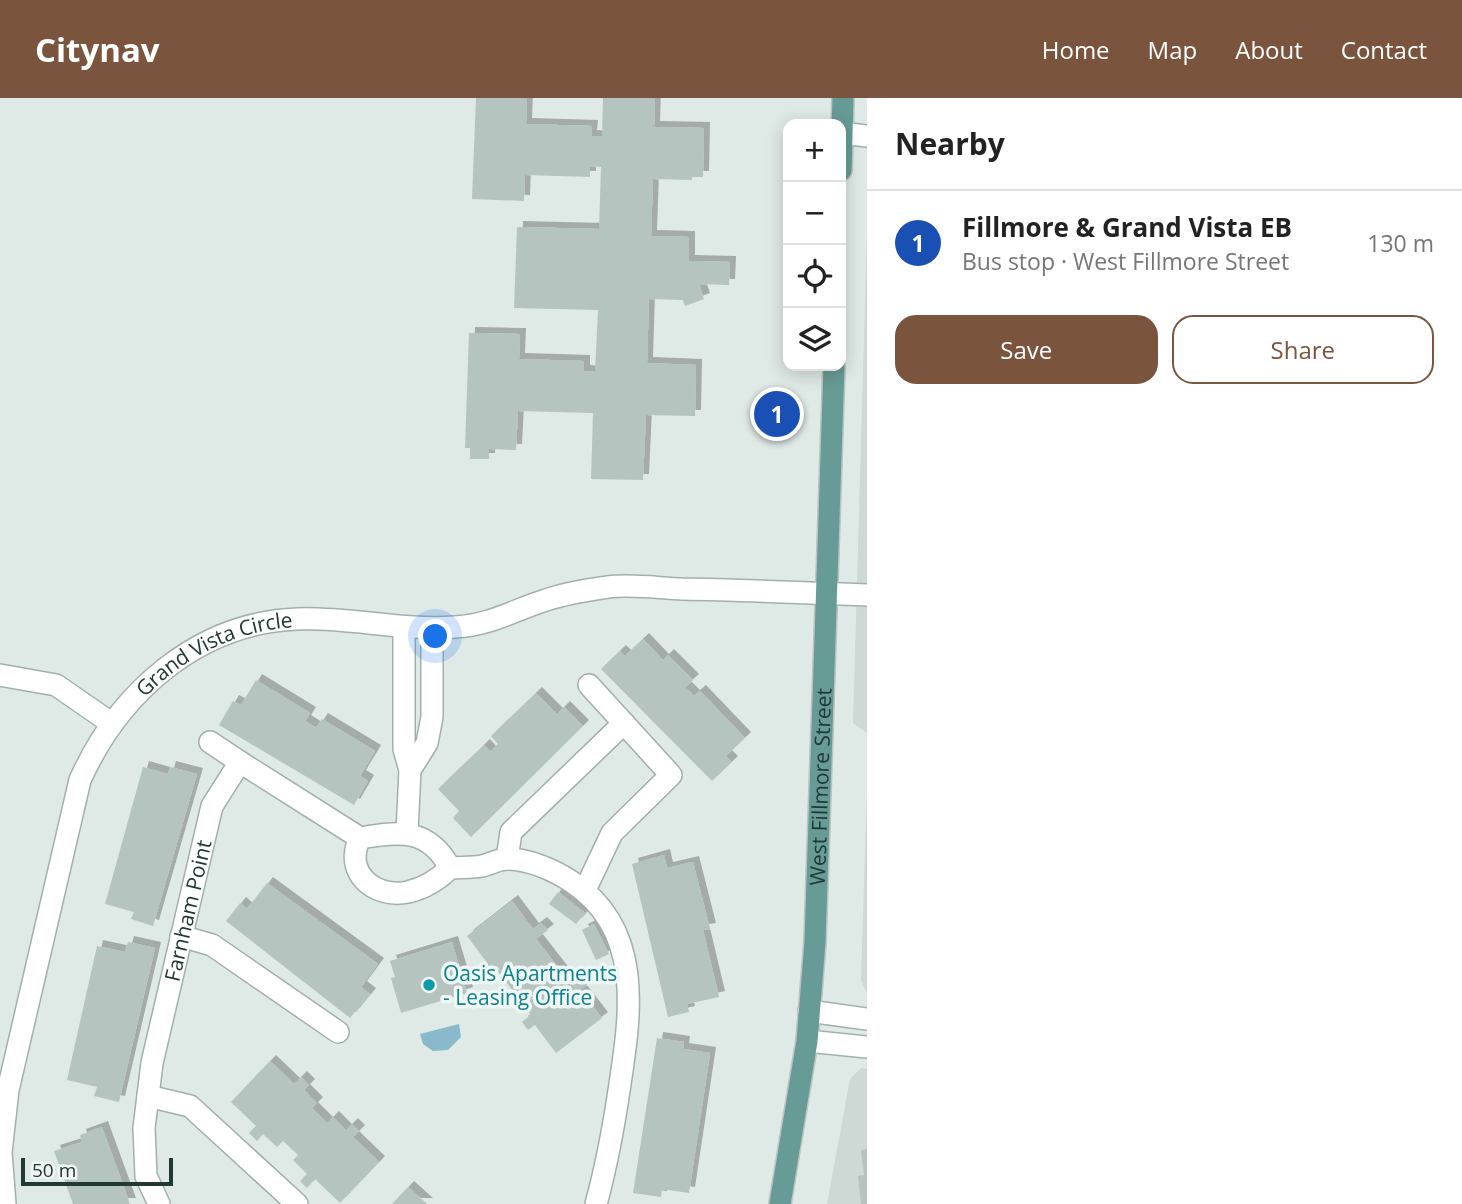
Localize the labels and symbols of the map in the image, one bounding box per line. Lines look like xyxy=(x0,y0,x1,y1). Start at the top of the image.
pin: 1 xyxy=(754,388,800,440)
street label: Grand Vista Circle xyxy=(129,605,293,702)
your location xyxy=(418,619,452,653)
street label: West Fillmore Street xyxy=(803,687,837,886)
street label: Farnham Point xyxy=(158,837,218,984)
place label: Oasis Apartments - Leasing Office xyxy=(443,959,617,1011)
marker: Oasis Apartments - Leasing Office xyxy=(421,977,437,993)
scale bar xyxy=(21,1155,173,1187)

